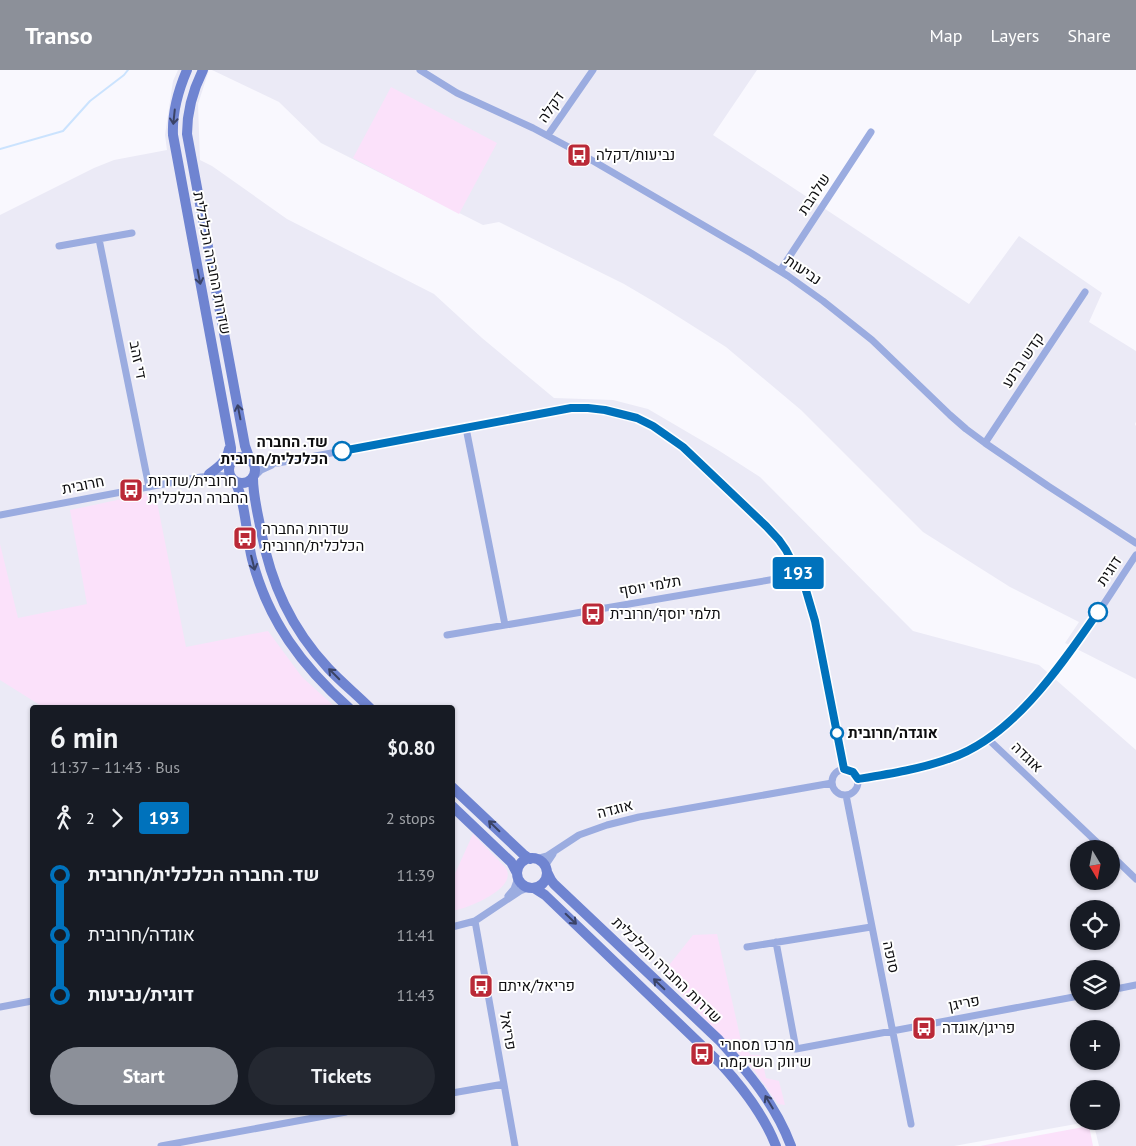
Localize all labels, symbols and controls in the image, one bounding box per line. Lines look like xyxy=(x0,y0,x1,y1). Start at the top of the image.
text: Transo xyxy=(25,20,93,51)
text: Map xyxy=(930,24,962,47)
text: Layers xyxy=(990,24,1039,47)
text: Share xyxy=(1067,24,1111,47)
street label: דקלה xyxy=(533,87,568,126)
one-way arrow xyxy=(169,108,179,124)
bus stop icon: נביעות/דקלה xyxy=(566,142,592,168)
place label: נביעות/דקלה xyxy=(596,145,675,164)
street label: שלהבת xyxy=(793,169,834,218)
street label: שדרות החברה הכלכלית xyxy=(189,190,236,336)
street label: נביעות xyxy=(781,250,825,289)
one-way arrow xyxy=(195,268,204,284)
street label: קדש ברנע xyxy=(997,329,1048,391)
street label: די זהב xyxy=(126,339,152,381)
one-way arrow xyxy=(234,405,243,421)
place label: שד. החברה הכלכלית/חרובית xyxy=(220,432,328,468)
marker: שד. החברה הכלכלית/חרובית xyxy=(332,441,352,461)
street label: חרובית xyxy=(60,471,106,498)
place label: חרובית/שדרות החברה הכלכלית xyxy=(148,471,248,507)
bus stop icon: חרובית/שדרות החברה הכלכלית xyxy=(118,477,144,503)
place label: שדרות החברה הכלכלית/חרובית xyxy=(262,519,364,555)
bus stop icon: שדרות החברה הכלכלית/חרובית xyxy=(232,525,258,551)
street label: דוגית xyxy=(1092,552,1125,589)
one-way arrow xyxy=(249,554,259,570)
line badge: 193 xyxy=(769,557,827,589)
text: 193 xyxy=(783,561,813,584)
street label: תלמי יוסף xyxy=(617,571,682,600)
bus stop icon: תלמי יוסף/חרובית xyxy=(580,601,606,627)
unlabelled marker xyxy=(1088,602,1108,622)
place label: תלמי יוסף/חרובית xyxy=(610,604,721,623)
one-way arrow xyxy=(328,668,340,680)
text: 6 min xyxy=(50,719,118,756)
place label: אוגדה/חרובית xyxy=(848,723,938,742)
marker: אוגדה/חרובית xyxy=(830,726,844,740)
text: $0.80 xyxy=(387,736,435,760)
street label: אוגדה xyxy=(1008,737,1047,776)
text: 11:37 – 11:43 · Bus xyxy=(50,757,180,777)
street label: אוגדה xyxy=(595,795,635,822)
icon: walk xyxy=(50,804,78,832)
icon: forward xyxy=(103,804,131,832)
text: 193 xyxy=(149,806,179,829)
text: 2 xyxy=(86,808,95,828)
text: 2 stops xyxy=(386,808,435,828)
one-way arrow xyxy=(488,820,500,832)
north arrow xyxy=(1070,840,1120,890)
map controls xyxy=(1070,840,1120,1130)
text: שד. החברה הכלכלית/חרובית xyxy=(88,862,319,886)
text: 11:39 xyxy=(397,865,435,885)
button: locate xyxy=(1070,900,1120,950)
street label: שדרות החברה הכלכלית xyxy=(609,912,726,1027)
one-way arrow xyxy=(564,913,577,925)
text: אוגדה/חרובית xyxy=(88,922,195,946)
text: 11:41 xyxy=(397,925,435,945)
street label: סופה xyxy=(879,939,904,975)
button: layers xyxy=(1070,960,1120,1010)
bus stop icon: פריאל/איתם xyxy=(468,973,494,999)
place label: פריאל/איתם xyxy=(498,976,575,995)
one-way arrow xyxy=(653,978,665,990)
text: דוגית/נביעות xyxy=(88,982,194,1006)
text: 11:43 xyxy=(397,985,435,1005)
street label: פריגן xyxy=(947,990,981,1015)
street label: פריאל xyxy=(496,1010,521,1052)
bus stop icon: פריגן/אוגדה xyxy=(911,1015,937,1041)
place label: פריגן/אוגדה xyxy=(942,1018,1015,1037)
button: + xyxy=(1070,1020,1120,1070)
place label: מרכז מסחרי שיווק השיקמה xyxy=(720,1035,812,1071)
bus stop icon: מרכז מסחרי שיווק השיקמה xyxy=(689,1041,715,1067)
button: Start xyxy=(50,1047,238,1105)
button: Tickets xyxy=(248,1047,435,1105)
button: − xyxy=(1070,1080,1120,1130)
one-way arrow xyxy=(764,1096,774,1110)

